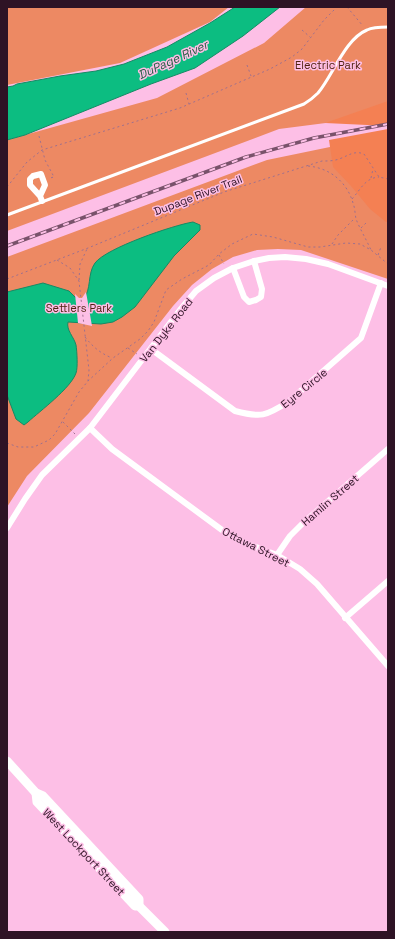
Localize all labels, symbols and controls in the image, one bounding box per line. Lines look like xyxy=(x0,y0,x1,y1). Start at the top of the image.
water label: DuPage River xyxy=(135,36,212,83)
park label: Electric Park xyxy=(295,58,361,72)
street label: Dupage River Trail xyxy=(152,172,244,218)
street label: Van Dyke Road xyxy=(136,295,196,365)
park label: Settlers Park xyxy=(46,301,112,315)
street label: Eyre Circle xyxy=(278,365,330,411)
street label: Hamlin Street xyxy=(298,471,362,529)
street label: Ottawa Street xyxy=(220,524,292,570)
street label: West Lockport Street xyxy=(40,805,128,899)

